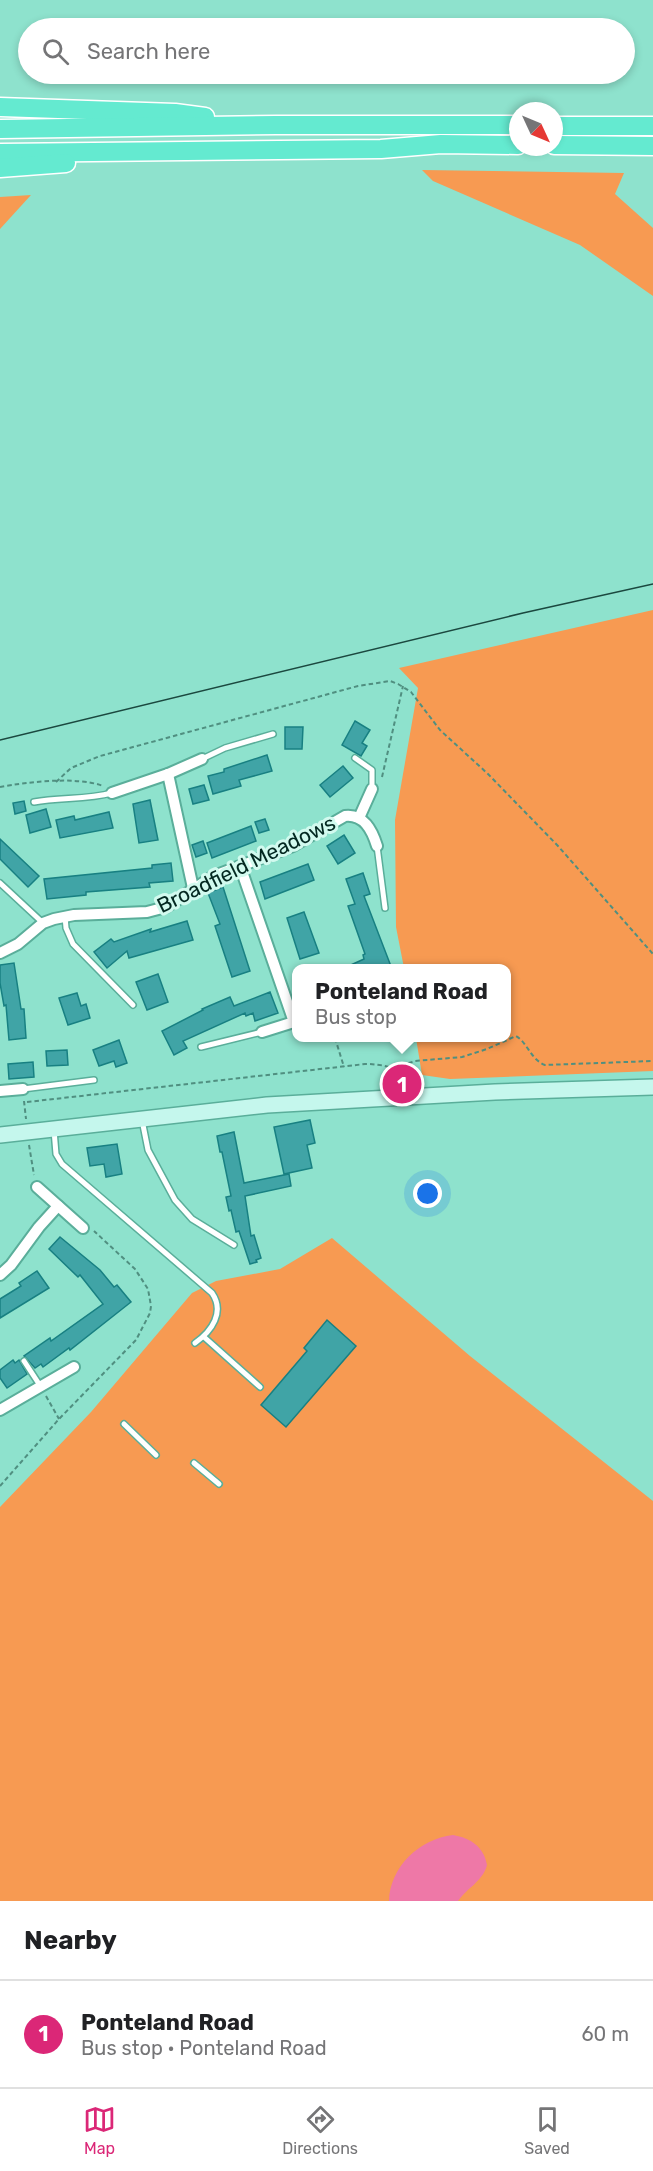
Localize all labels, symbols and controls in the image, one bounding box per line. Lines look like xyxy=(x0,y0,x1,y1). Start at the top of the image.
search box xyxy=(18,18,635,84)
icon: search xyxy=(39,35,72,68)
text: Search here xyxy=(87,38,210,65)
north arrow xyxy=(509,102,563,156)
street label: Broadfield Meadows xyxy=(153,810,339,918)
popup xyxy=(292,964,511,1042)
text: Ponteland Road xyxy=(315,978,488,1005)
text: Bus stop xyxy=(315,1005,397,1029)
pin: 1 xyxy=(382,1062,422,1106)
your location xyxy=(413,1179,442,1208)
text: Nearby xyxy=(24,1925,117,1956)
text: Ponteland Road xyxy=(81,2009,254,2036)
text: 1 xyxy=(39,2022,48,2046)
text: 60 m xyxy=(582,2022,629,2046)
text: Bus stop · Ponteland Road xyxy=(81,2036,327,2060)
tab: Map xyxy=(83,2103,116,2158)
tab: Directions xyxy=(282,2103,358,2158)
tab: Saved xyxy=(524,2103,570,2158)

